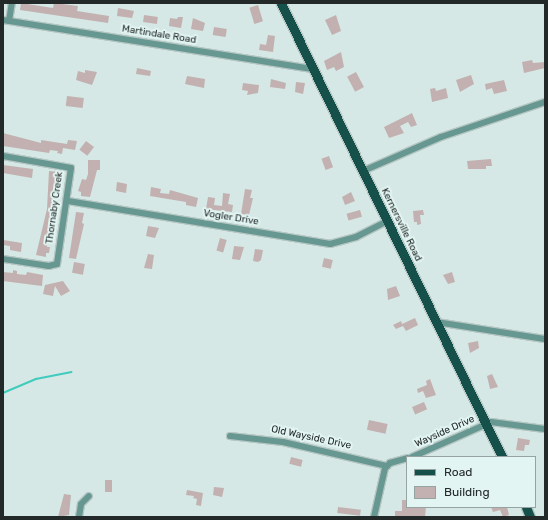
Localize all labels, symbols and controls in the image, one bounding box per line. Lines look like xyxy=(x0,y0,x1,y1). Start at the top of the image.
street label: Martindale Road xyxy=(121,23,197,47)
street label: Thornaby Creek xyxy=(44,171,66,245)
street label: Kernersville Road xyxy=(378,186,424,264)
street label: Vogler Drive xyxy=(202,208,260,228)
street label: Wayside Drive xyxy=(413,413,477,451)
street label: Old Wayside Drive xyxy=(270,424,352,452)
legend xyxy=(406,456,536,508)
text: Road xyxy=(444,465,472,479)
text: Building xyxy=(444,485,490,499)

